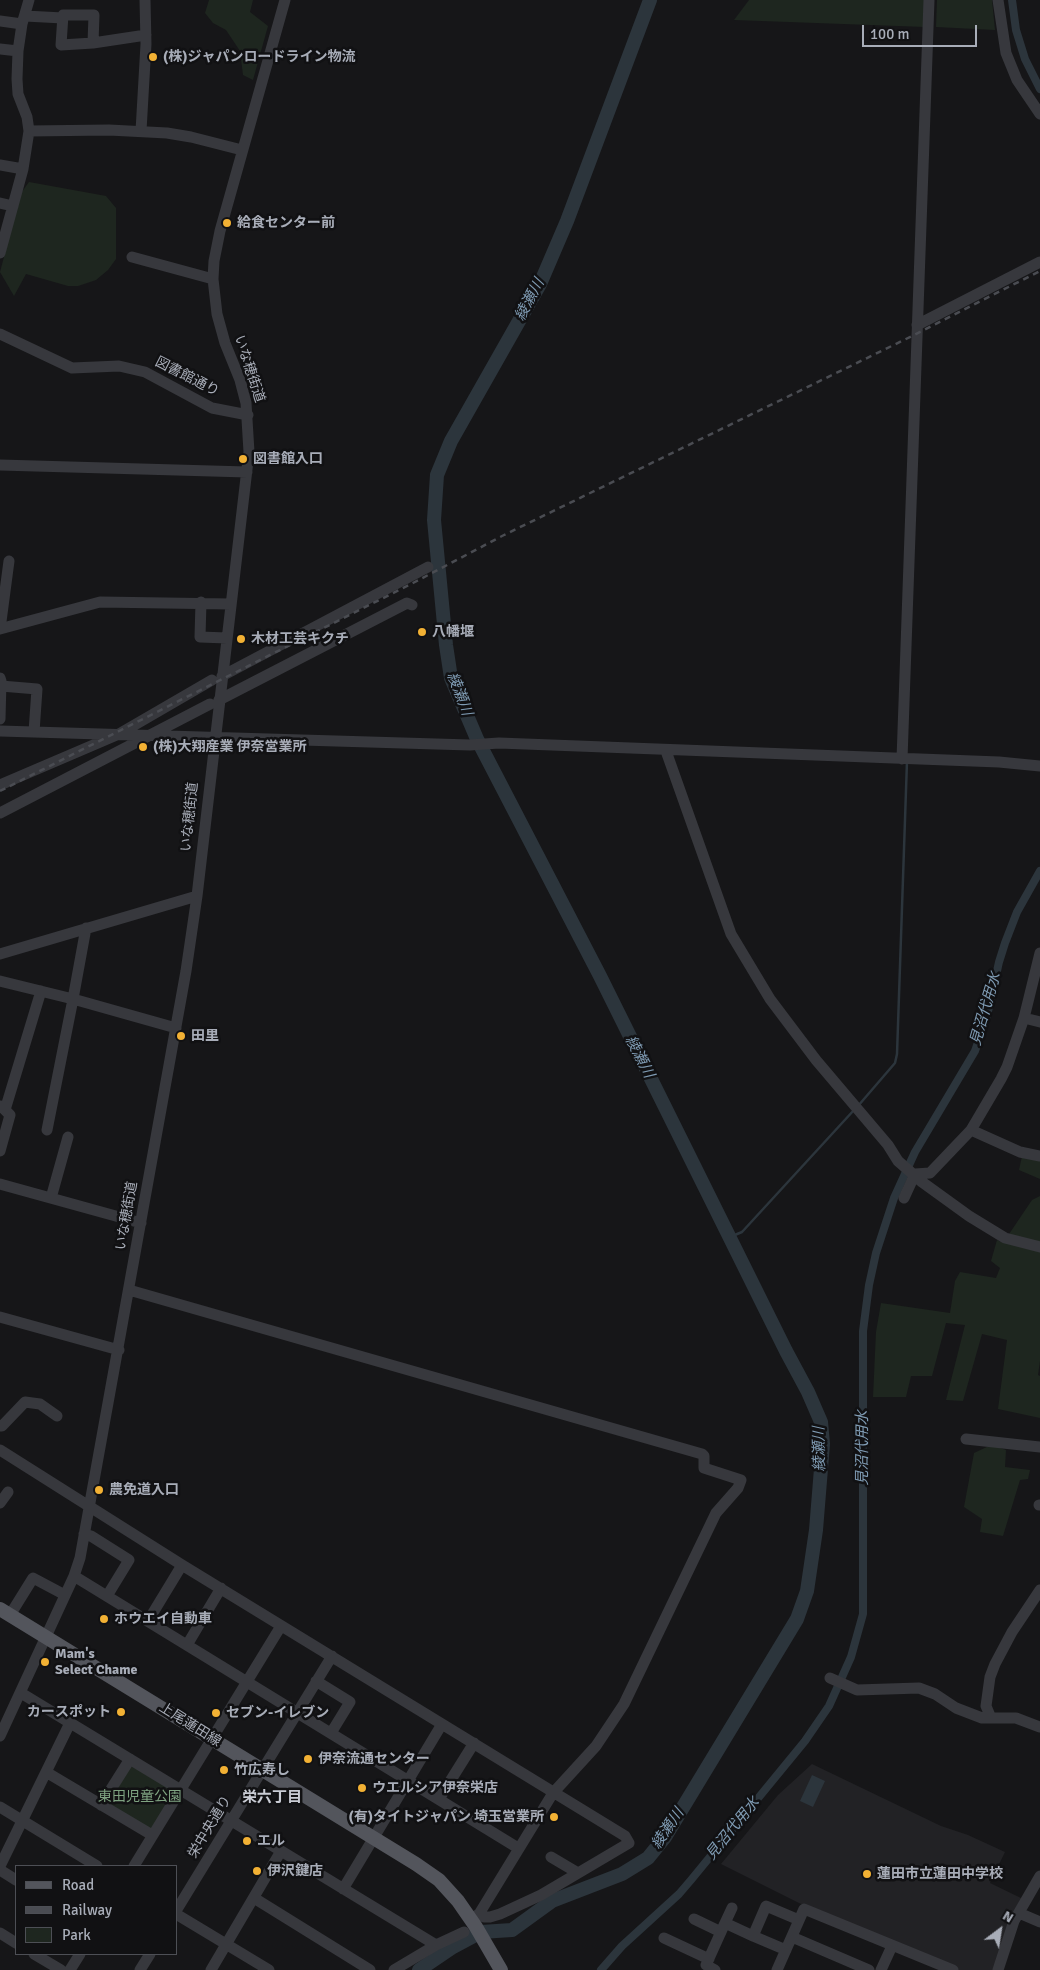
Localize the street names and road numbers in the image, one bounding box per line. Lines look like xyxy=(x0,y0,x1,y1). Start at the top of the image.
street label: いな穂街道 xyxy=(230,333,268,405)
street label: 図書館通り xyxy=(152,354,222,400)
street label: いな穂街道 xyxy=(178,781,202,853)
street label: いな穂街道 xyxy=(113,1180,141,1252)
street label: 上尾蓮田線 xyxy=(156,1699,224,1751)
street label: 栄中央通り xyxy=(185,1793,235,1861)

